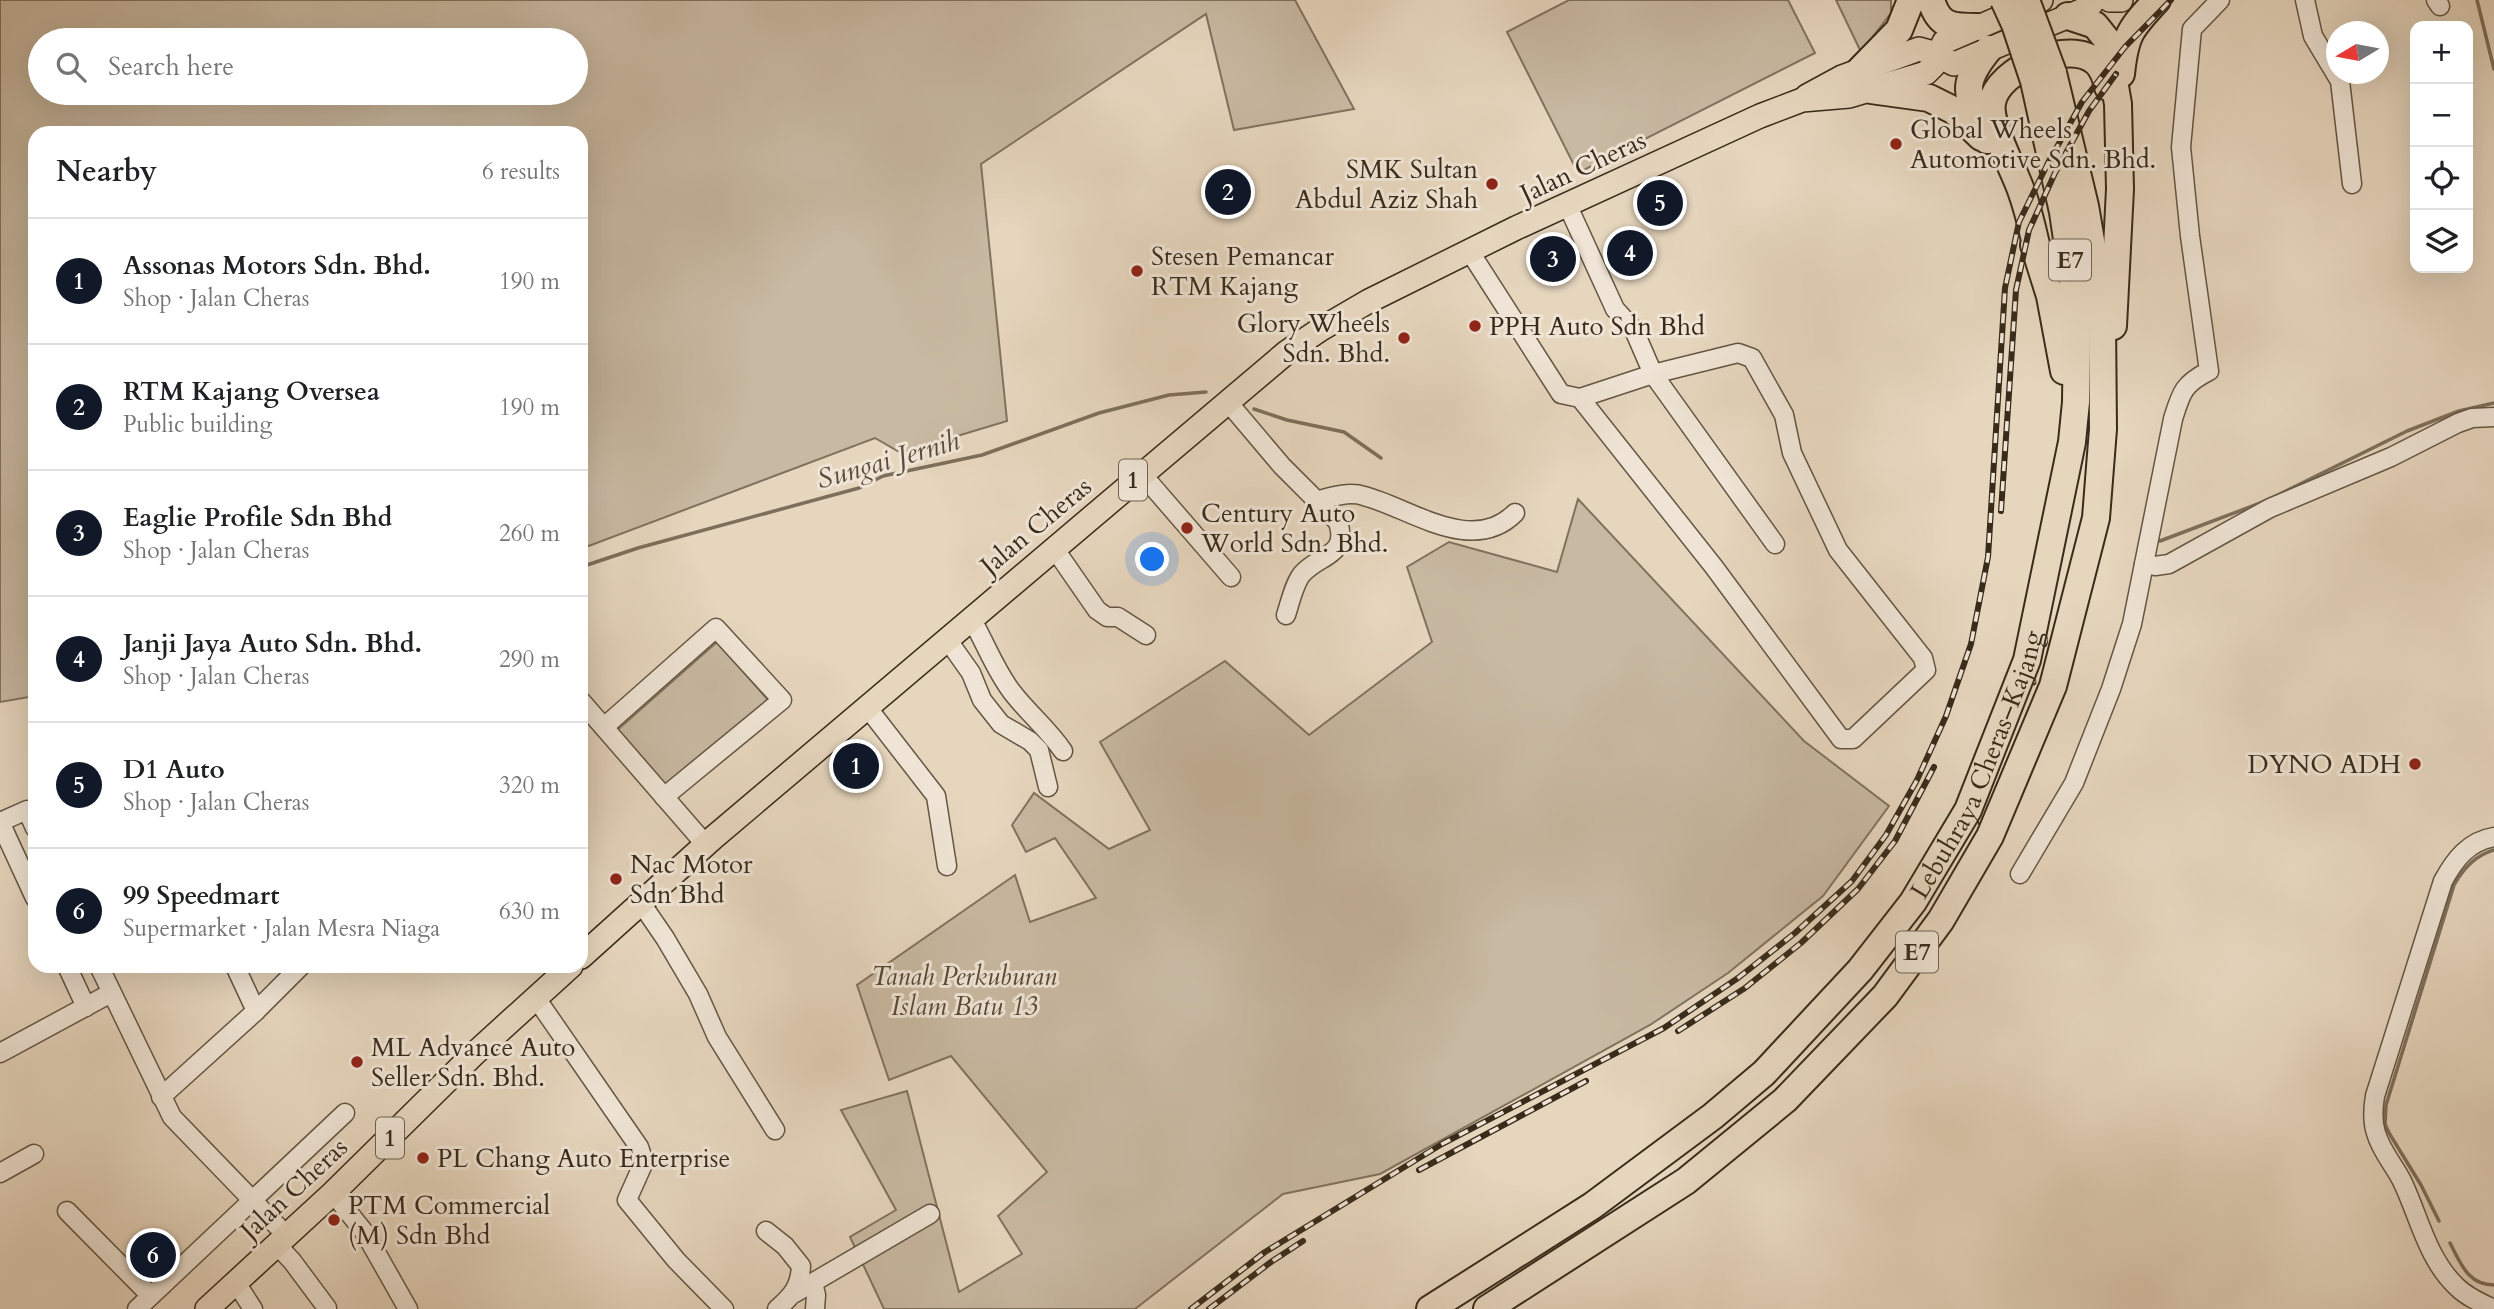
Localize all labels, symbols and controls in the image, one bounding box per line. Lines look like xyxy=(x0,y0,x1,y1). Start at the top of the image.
north arrow xyxy=(2326,21,2389,84)
map controls xyxy=(2410,21,2473,273)
button: + xyxy=(2410,21,2473,84)
search box xyxy=(28,28,588,105)
icon: search xyxy=(52,48,90,86)
text: Search here xyxy=(108,49,234,84)
button: − xyxy=(2410,84,2473,147)
place label: Global Wheels Automotive Sdn. Bhd. xyxy=(1910,112,2156,177)
street label: Jalan Cheras xyxy=(1511,123,1652,213)
marker: Global Wheels Automotive Sdn. Bhd. xyxy=(1888,136,1904,152)
button: locate xyxy=(2410,147,2473,210)
text: Nearby xyxy=(56,151,157,192)
place label: SMK Sultan Abdul Aziz Shah xyxy=(1295,152,1478,217)
text: 6 results xyxy=(482,156,560,187)
pin: 2 xyxy=(1205,166,1251,218)
marker: SMK Sultan Abdul Aziz Shah xyxy=(1484,176,1500,192)
pin: 5 xyxy=(1637,177,1683,229)
button: layers xyxy=(2410,210,2473,273)
pin: 4 xyxy=(1607,227,1653,279)
pin: 3 xyxy=(1530,233,1576,285)
place label: Stesen Pemancar RTM Kajang xyxy=(1151,239,1335,304)
road number: E7 xyxy=(2049,240,2091,281)
text: Assonas Motors Sdn. Bhd. xyxy=(123,248,431,283)
marker: Stesen Pemancar RTM Kajang xyxy=(1129,263,1145,279)
text: 1 xyxy=(73,266,85,297)
text: 190 m xyxy=(499,266,560,297)
text: Shop · Jalan Cheras xyxy=(123,283,309,314)
place label: Glory Wheels Sdn. Bhd. xyxy=(1237,306,1390,371)
place label: PPH Auto Sdn Bhd xyxy=(1489,309,1705,344)
marker: PPH Auto Sdn Bhd xyxy=(1467,318,1483,334)
marker: Glory Wheels Sdn. Bhd. xyxy=(1396,330,1412,346)
text: RTM Kajang Oversea xyxy=(123,374,380,409)
text: 2 xyxy=(73,392,85,423)
text: 190 m xyxy=(499,392,560,423)
text: Public building xyxy=(123,409,273,440)
water label: Sungai Jernih xyxy=(812,421,964,498)
road number: 1 xyxy=(1119,460,1147,500)
street label: Jalan Cheras xyxy=(970,469,1099,585)
place label: Century Auto World Sdn. Bhd. xyxy=(1200,496,1388,561)
text: Eaglie Profile Sdn Bhd xyxy=(123,500,392,535)
text: 3 xyxy=(73,518,85,549)
text: 260 m xyxy=(499,518,560,549)
marker: Century Auto World Sdn. Bhd. xyxy=(1179,520,1195,536)
text: Shop · Jalan Cheras xyxy=(123,535,309,566)
your location xyxy=(1135,542,1169,576)
text: Janji Jaya Auto Sdn. Bhd. xyxy=(123,626,422,661)
street label: Lebuhraya Cheras–Kajang xyxy=(1902,627,2050,905)
text: 4 xyxy=(73,644,85,675)
text: 290 m xyxy=(499,644,560,675)
text: Shop · Jalan Cheras xyxy=(123,661,309,692)
pin: 1 xyxy=(833,740,879,792)
place label: DYNO ADH xyxy=(2248,747,2401,782)
text: D1 Auto xyxy=(123,752,225,787)
marker: DYNO ADH xyxy=(2407,756,2423,772)
text: 5 xyxy=(73,770,85,801)
text: 320 m xyxy=(499,770,560,801)
text: Shop · Jalan Cheras xyxy=(123,787,309,818)
place label: Nac Motor Sdn Bhd xyxy=(630,847,753,912)
marker: Nac Motor Sdn Bhd xyxy=(608,871,624,887)
text: 99 Speedmart xyxy=(123,878,279,913)
text: 6 xyxy=(73,896,85,927)
text: 630 m xyxy=(499,896,560,927)
text: Supermarket · Jalan Mesra Niaga xyxy=(123,913,440,944)
road number: E7 xyxy=(1896,932,1938,972)
park label: Tanah Perkuburan Islam Batu 13 xyxy=(871,959,1057,1024)
place label: ML Advance Auto Seller Sdn. Bhd. xyxy=(371,1030,575,1095)
marker: ML Advance Auto Seller Sdn. Bhd. xyxy=(349,1054,365,1070)
road number: 1 xyxy=(376,1118,404,1158)
street label: Jalan Cheras xyxy=(230,1130,355,1251)
place label: PL Chang Auto Enterprise xyxy=(437,1141,730,1176)
marker: PL Chang Auto Enterprise xyxy=(415,1150,431,1166)
place label: PTM Commercial (M) Sdn Bhd xyxy=(348,1188,551,1253)
marker: PTM Commercial (M) Sdn Bhd xyxy=(326,1212,342,1228)
pin: 6 xyxy=(130,1229,176,1281)

